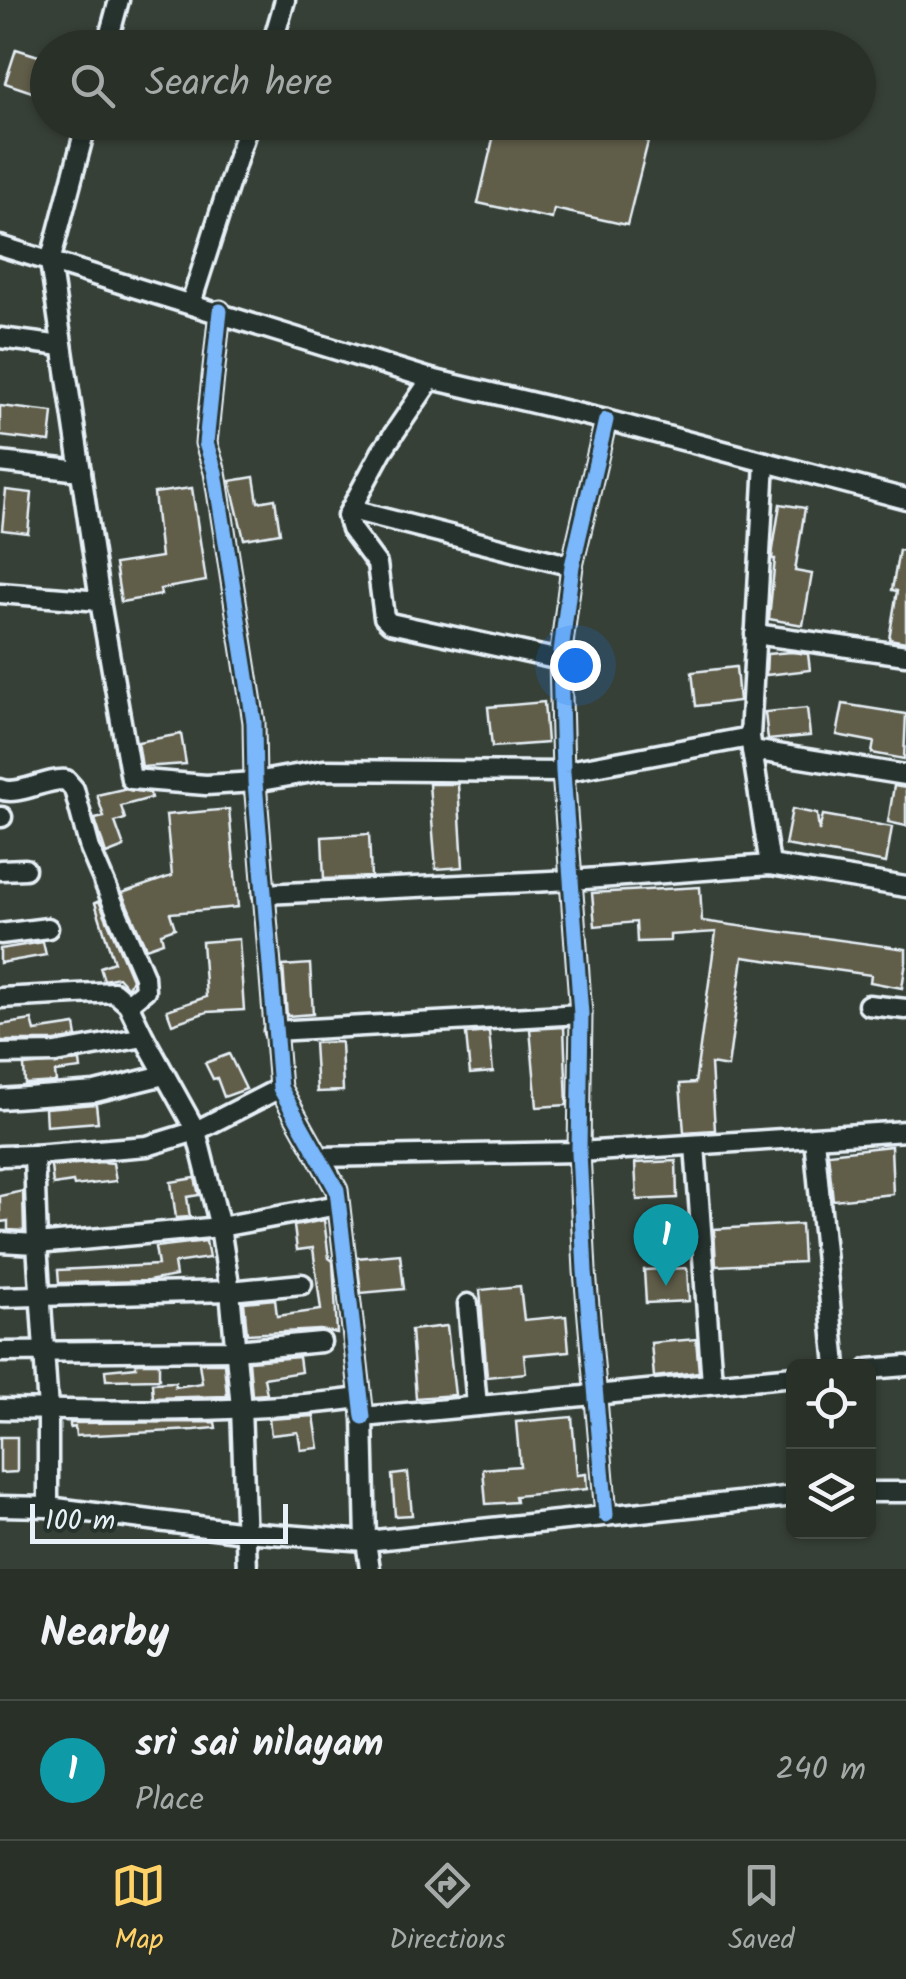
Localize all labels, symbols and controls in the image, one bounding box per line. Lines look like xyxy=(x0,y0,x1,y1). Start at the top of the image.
search box xyxy=(30,30,876,140)
text: Search here xyxy=(145,55,332,115)
icon: search xyxy=(65,58,120,113)
your location xyxy=(550,640,601,691)
pin: 1 xyxy=(634,1204,698,1286)
map controls xyxy=(786,1359,876,1539)
button: locate xyxy=(786,1359,876,1449)
button: layers xyxy=(786,1449,876,1539)
scale bar xyxy=(30,1499,288,1544)
text: 100 m xyxy=(45,1499,115,1544)
text: Nearby xyxy=(40,1601,169,1668)
text: sri sai nilayam xyxy=(135,1715,383,1775)
text: 1 xyxy=(68,1745,77,1796)
text: 240 m xyxy=(775,1745,866,1796)
text: Place xyxy=(135,1775,204,1826)
tab: Map xyxy=(111,1858,166,1963)
tab: Directions xyxy=(389,1858,505,1963)
tab: Saved xyxy=(728,1858,795,1963)

